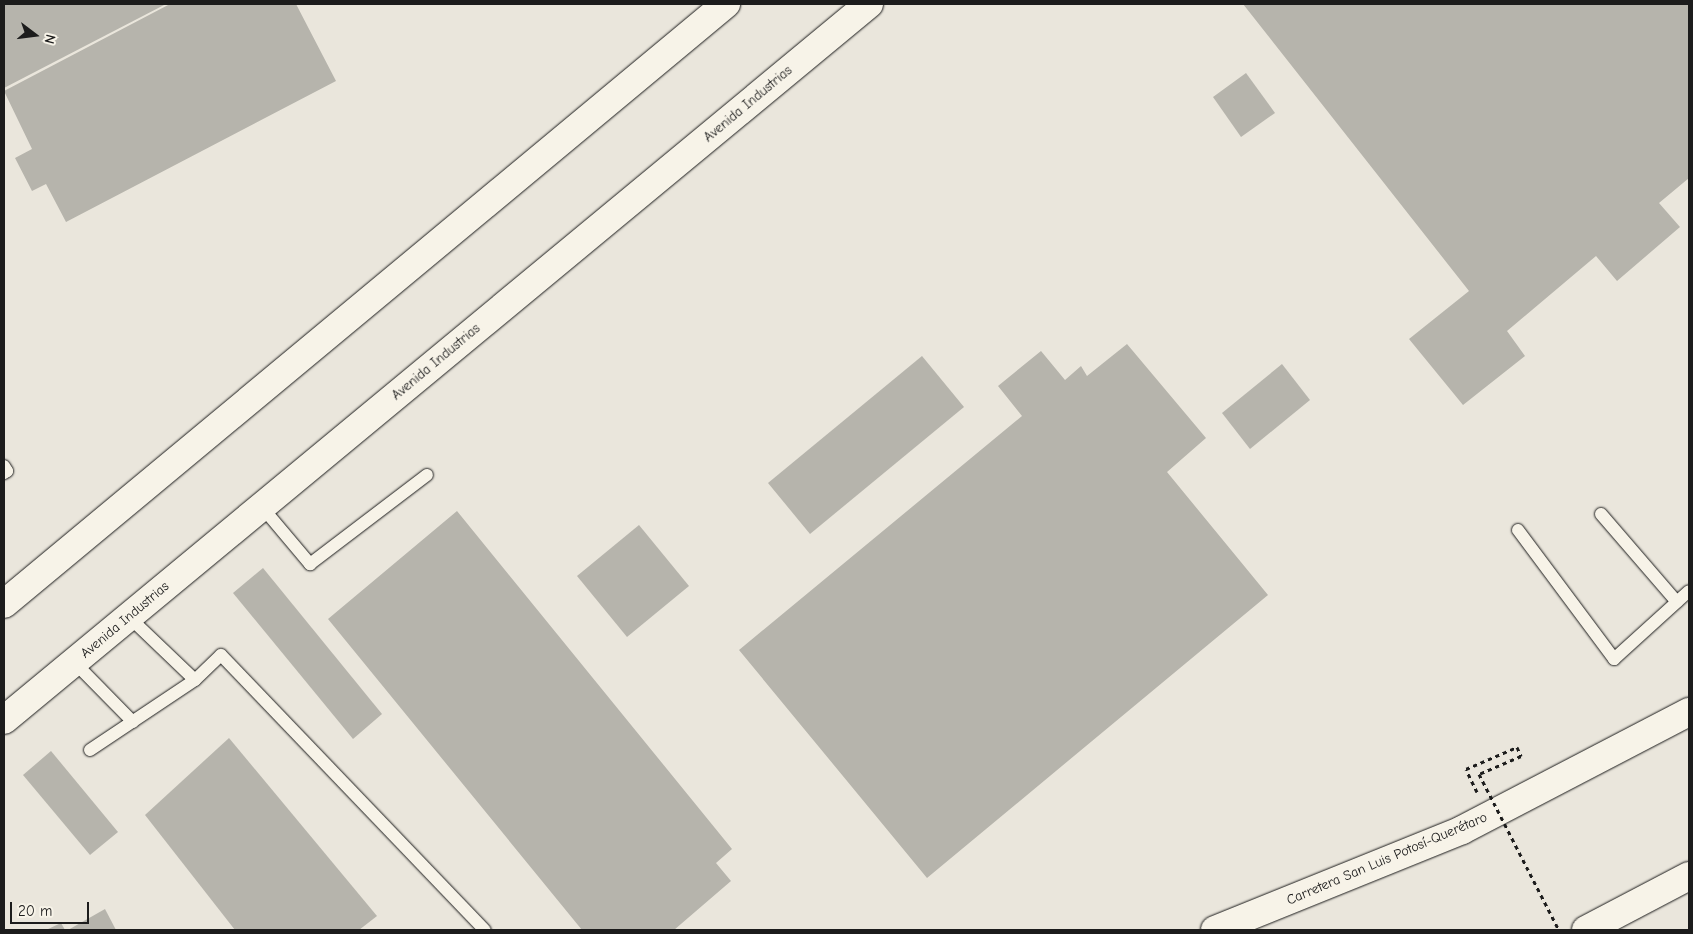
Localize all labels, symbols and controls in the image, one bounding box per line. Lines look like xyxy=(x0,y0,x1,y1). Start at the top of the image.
north arrow xyxy=(10,10,60,60)
text: N xyxy=(41,32,59,46)
street label: Avenida Industrias xyxy=(700,62,796,146)
street label: Avenida Industrias xyxy=(388,320,484,404)
street label: Avenida Industrias xyxy=(77,578,173,662)
street label: Carretera San Luis Potosí-Querétaro xyxy=(1284,809,1490,909)
scale bar xyxy=(12,892,91,924)
text: 20 m xyxy=(18,902,52,920)

